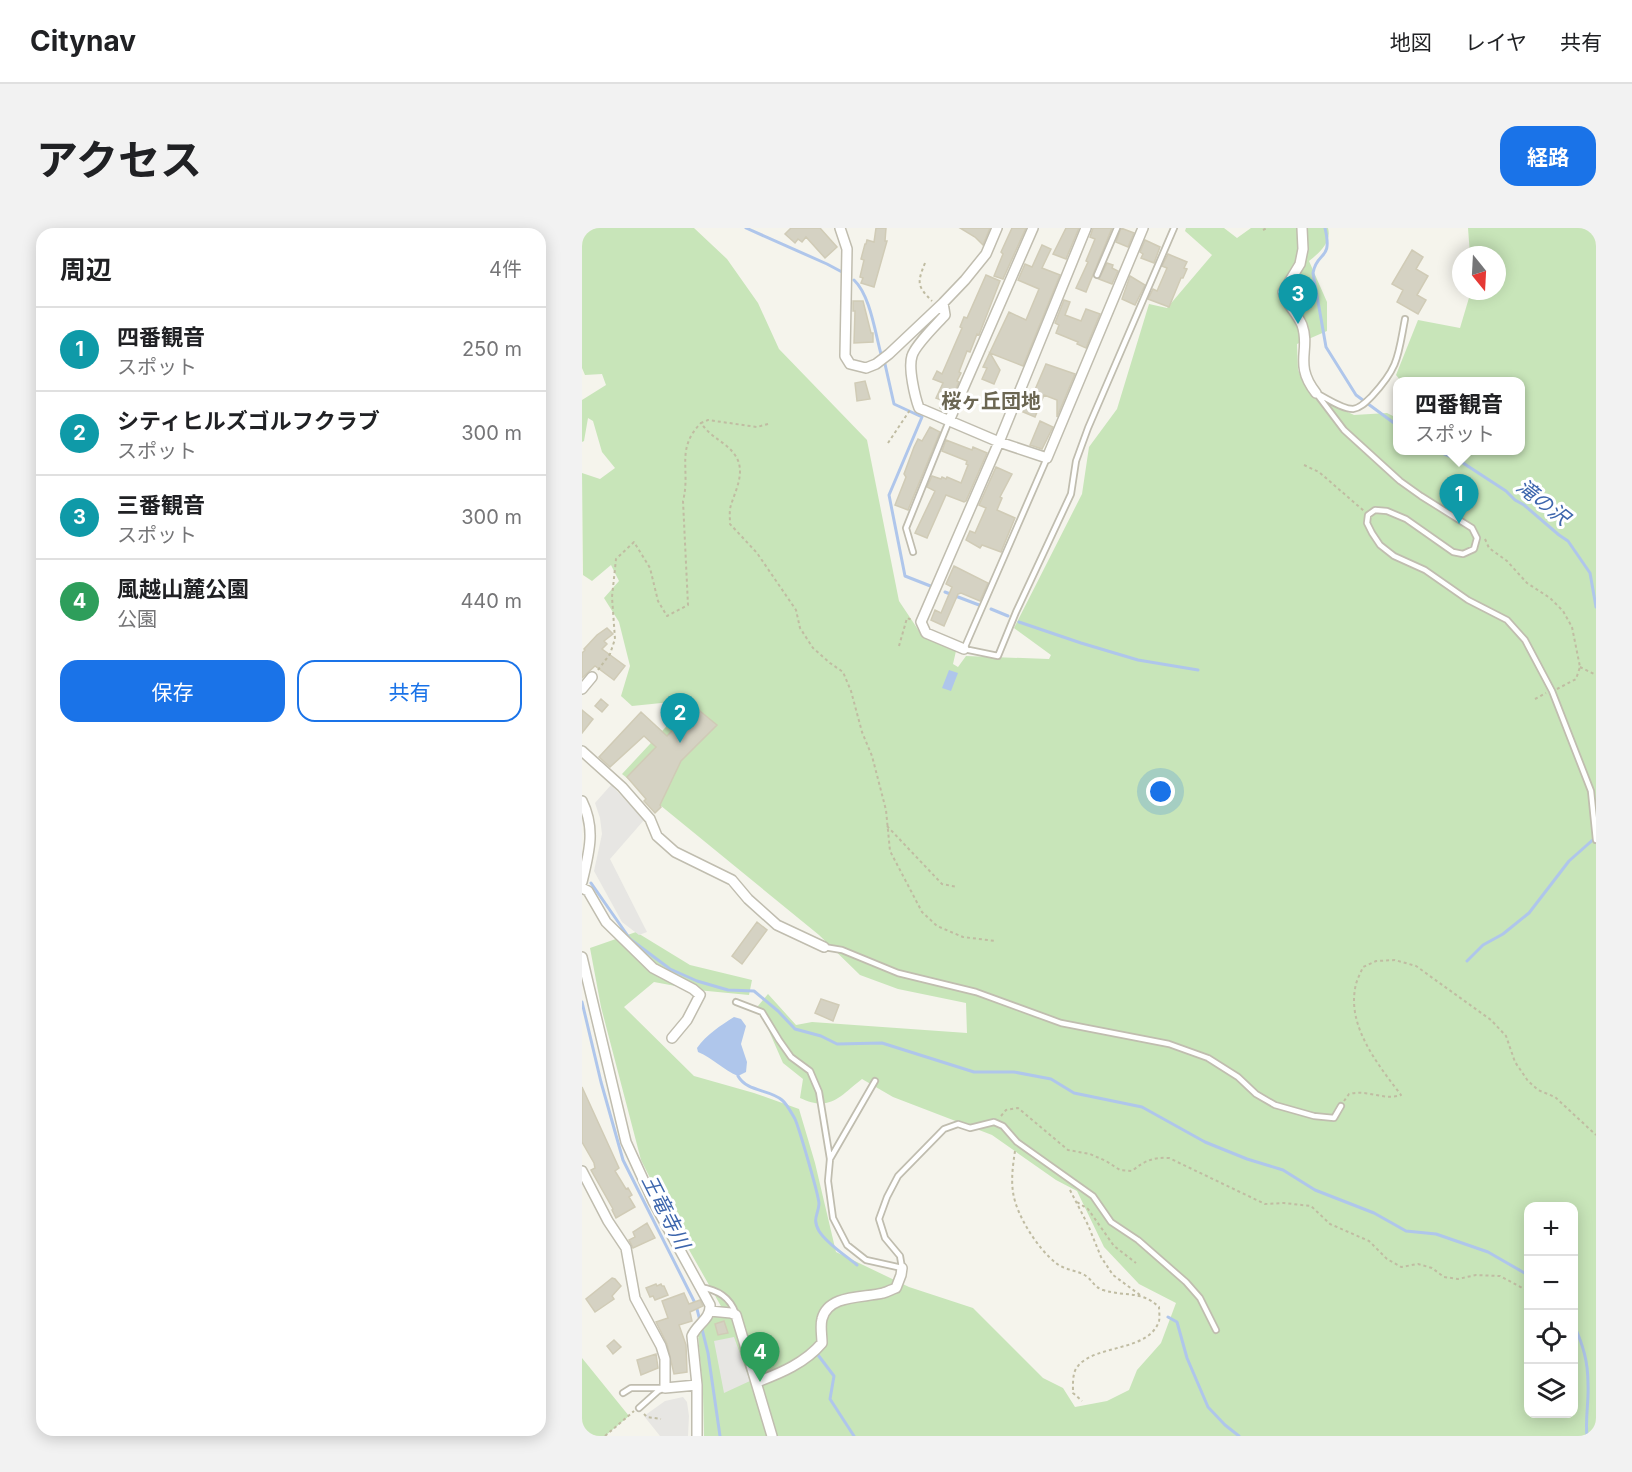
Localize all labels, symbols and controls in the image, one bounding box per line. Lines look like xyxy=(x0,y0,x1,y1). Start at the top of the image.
text: Citynav xyxy=(30,24,136,58)
text: 地図 xyxy=(1390,30,1432,55)
text: レイヤ xyxy=(1465,30,1527,55)
text: 共有 xyxy=(1560,30,1602,55)
button: 経路 xyxy=(1500,126,1596,186)
text: アクセス xyxy=(36,134,202,185)
north arrow xyxy=(1452,246,1506,300)
text: 周辺 xyxy=(60,254,112,285)
text: 4件 xyxy=(489,257,522,281)
pin: 3 xyxy=(1278,274,1318,324)
text: 四番観音 xyxy=(117,324,205,350)
text: 1 xyxy=(75,337,84,361)
text: 250 m xyxy=(462,337,522,361)
text: スポット xyxy=(117,355,197,379)
popup xyxy=(1393,377,1525,455)
district label: 桜ヶ丘団地 xyxy=(941,389,1041,413)
text: 四番観音 xyxy=(1415,391,1503,417)
text: シティヒルズゴルフクラブ xyxy=(117,408,380,434)
text: 2 xyxy=(73,421,86,445)
text: 300 m xyxy=(461,421,522,445)
text: スポット xyxy=(1415,422,1495,446)
text: スポット xyxy=(117,439,197,463)
pin: 1 xyxy=(1440,474,1478,524)
water label: 滝の沢 xyxy=(1512,474,1576,532)
text: 三番観音 xyxy=(117,492,205,518)
text: 3 xyxy=(73,505,86,529)
text: 300 m xyxy=(461,505,522,529)
text: スポット xyxy=(117,523,197,547)
text: 風越山麓公園 xyxy=(117,576,249,602)
text: 4 xyxy=(73,589,86,613)
text: 440 m xyxy=(460,589,522,613)
text: 公園 xyxy=(117,607,157,631)
button: 保存 xyxy=(60,660,285,722)
button: 共有 xyxy=(297,660,522,722)
pin: 2 xyxy=(660,694,700,743)
your location xyxy=(1146,777,1175,806)
water label: 王竜寺川 xyxy=(637,1171,696,1255)
map controls xyxy=(1524,1202,1578,1418)
button: + xyxy=(1524,1202,1578,1256)
button: − xyxy=(1524,1256,1578,1310)
button: locate xyxy=(1524,1310,1578,1364)
pin: 4 xyxy=(740,1332,780,1382)
button: layers xyxy=(1524,1364,1578,1418)

